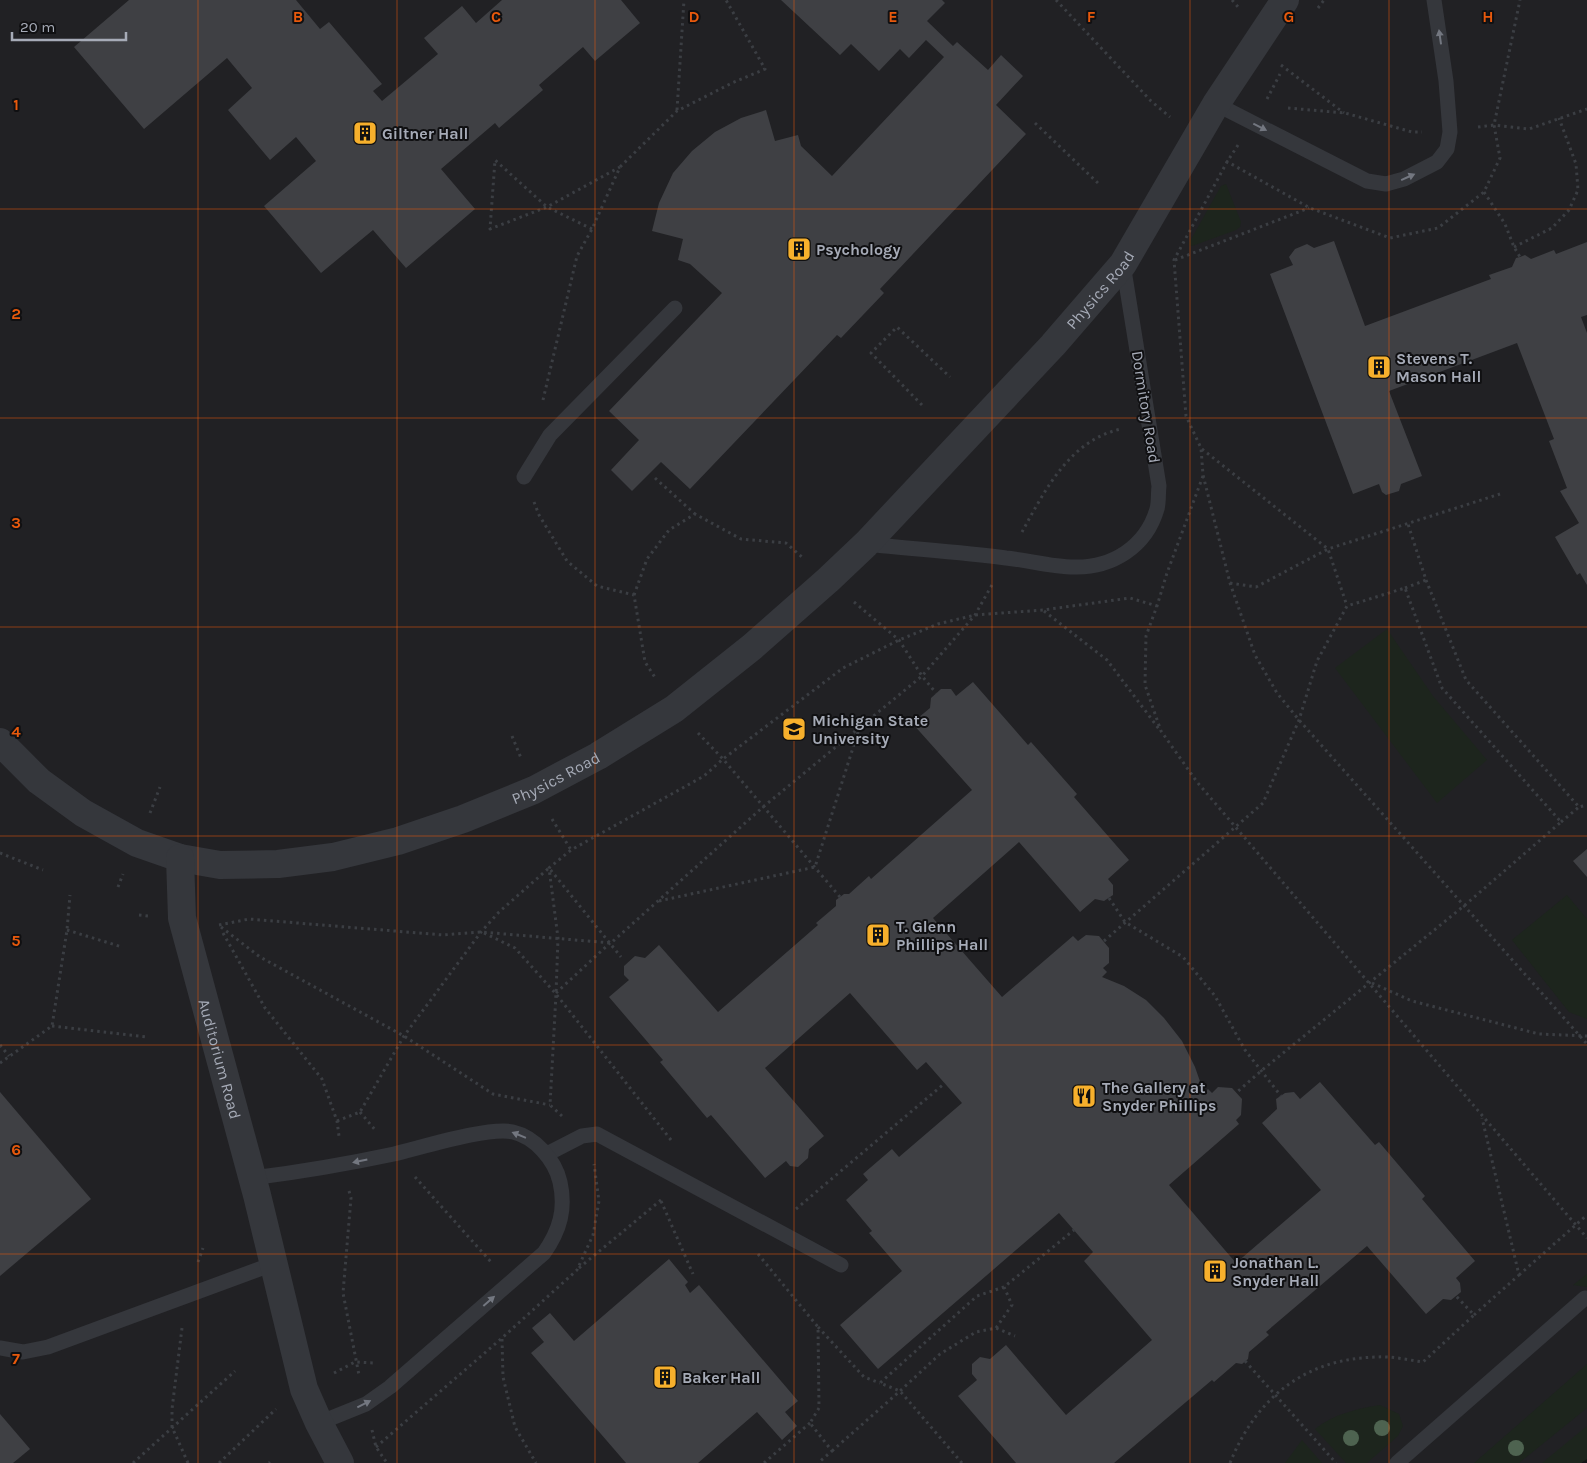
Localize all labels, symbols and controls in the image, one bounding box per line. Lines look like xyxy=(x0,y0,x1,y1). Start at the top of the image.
text: B xyxy=(293,7,303,26)
text: C xyxy=(491,7,501,26)
text: D xyxy=(689,7,700,26)
text: E xyxy=(888,7,898,26)
text: F xyxy=(1087,7,1096,26)
text: G xyxy=(1284,7,1294,26)
text: H xyxy=(1482,7,1494,26)
scale bar xyxy=(12,10,126,42)
text: 20 m xyxy=(20,18,55,36)
one-way arrow xyxy=(1435,28,1443,44)
text: 1 xyxy=(13,95,19,114)
building icon: Giltner Hall xyxy=(352,120,378,146)
one-way arrow xyxy=(1253,123,1267,131)
place label: Giltner Hall xyxy=(382,124,468,143)
one-way arrow xyxy=(1401,172,1415,180)
building icon: Psychology xyxy=(786,236,812,262)
place label: Psychology xyxy=(816,240,900,259)
street label: Physics Road xyxy=(1062,247,1138,333)
text: 2 xyxy=(11,304,21,323)
street label: Dormitory Road xyxy=(1128,349,1164,465)
place label: Stevens T. Mason Hall xyxy=(1396,349,1481,386)
building icon: Stevens T. Mason Hall xyxy=(1366,354,1392,380)
text: 3 xyxy=(11,513,21,532)
place label: Michigan State University xyxy=(812,711,928,748)
school or university icon: Michigan State University xyxy=(781,716,807,742)
text: 4 xyxy=(11,722,21,741)
street label: Physics Road xyxy=(509,747,603,808)
place label: T. Glenn Phillips Hall xyxy=(896,917,988,954)
building icon: T. Glenn Phillips Hall xyxy=(865,922,891,948)
text: 5 xyxy=(11,931,21,950)
street label: Auditorium Road xyxy=(195,997,246,1121)
place label: The Gallery at Snyder Phillips xyxy=(1102,1078,1217,1115)
restaurant icon: The Gallery at Snyder Phillips xyxy=(1071,1083,1097,1109)
one-way arrow xyxy=(512,1130,526,1138)
text: 6 xyxy=(11,1140,21,1159)
one-way arrow xyxy=(353,1157,368,1165)
place label: Jonathan L. Snyder Hall xyxy=(1232,1253,1319,1290)
building icon: Jonathan L. Snyder Hall xyxy=(1202,1258,1228,1284)
one-way arrow xyxy=(483,1296,496,1307)
text: 7 xyxy=(12,1349,20,1368)
building icon: Baker Hall xyxy=(652,1364,678,1390)
place label: Baker Hall xyxy=(682,1368,760,1387)
one-way arrow xyxy=(356,1400,371,1408)

